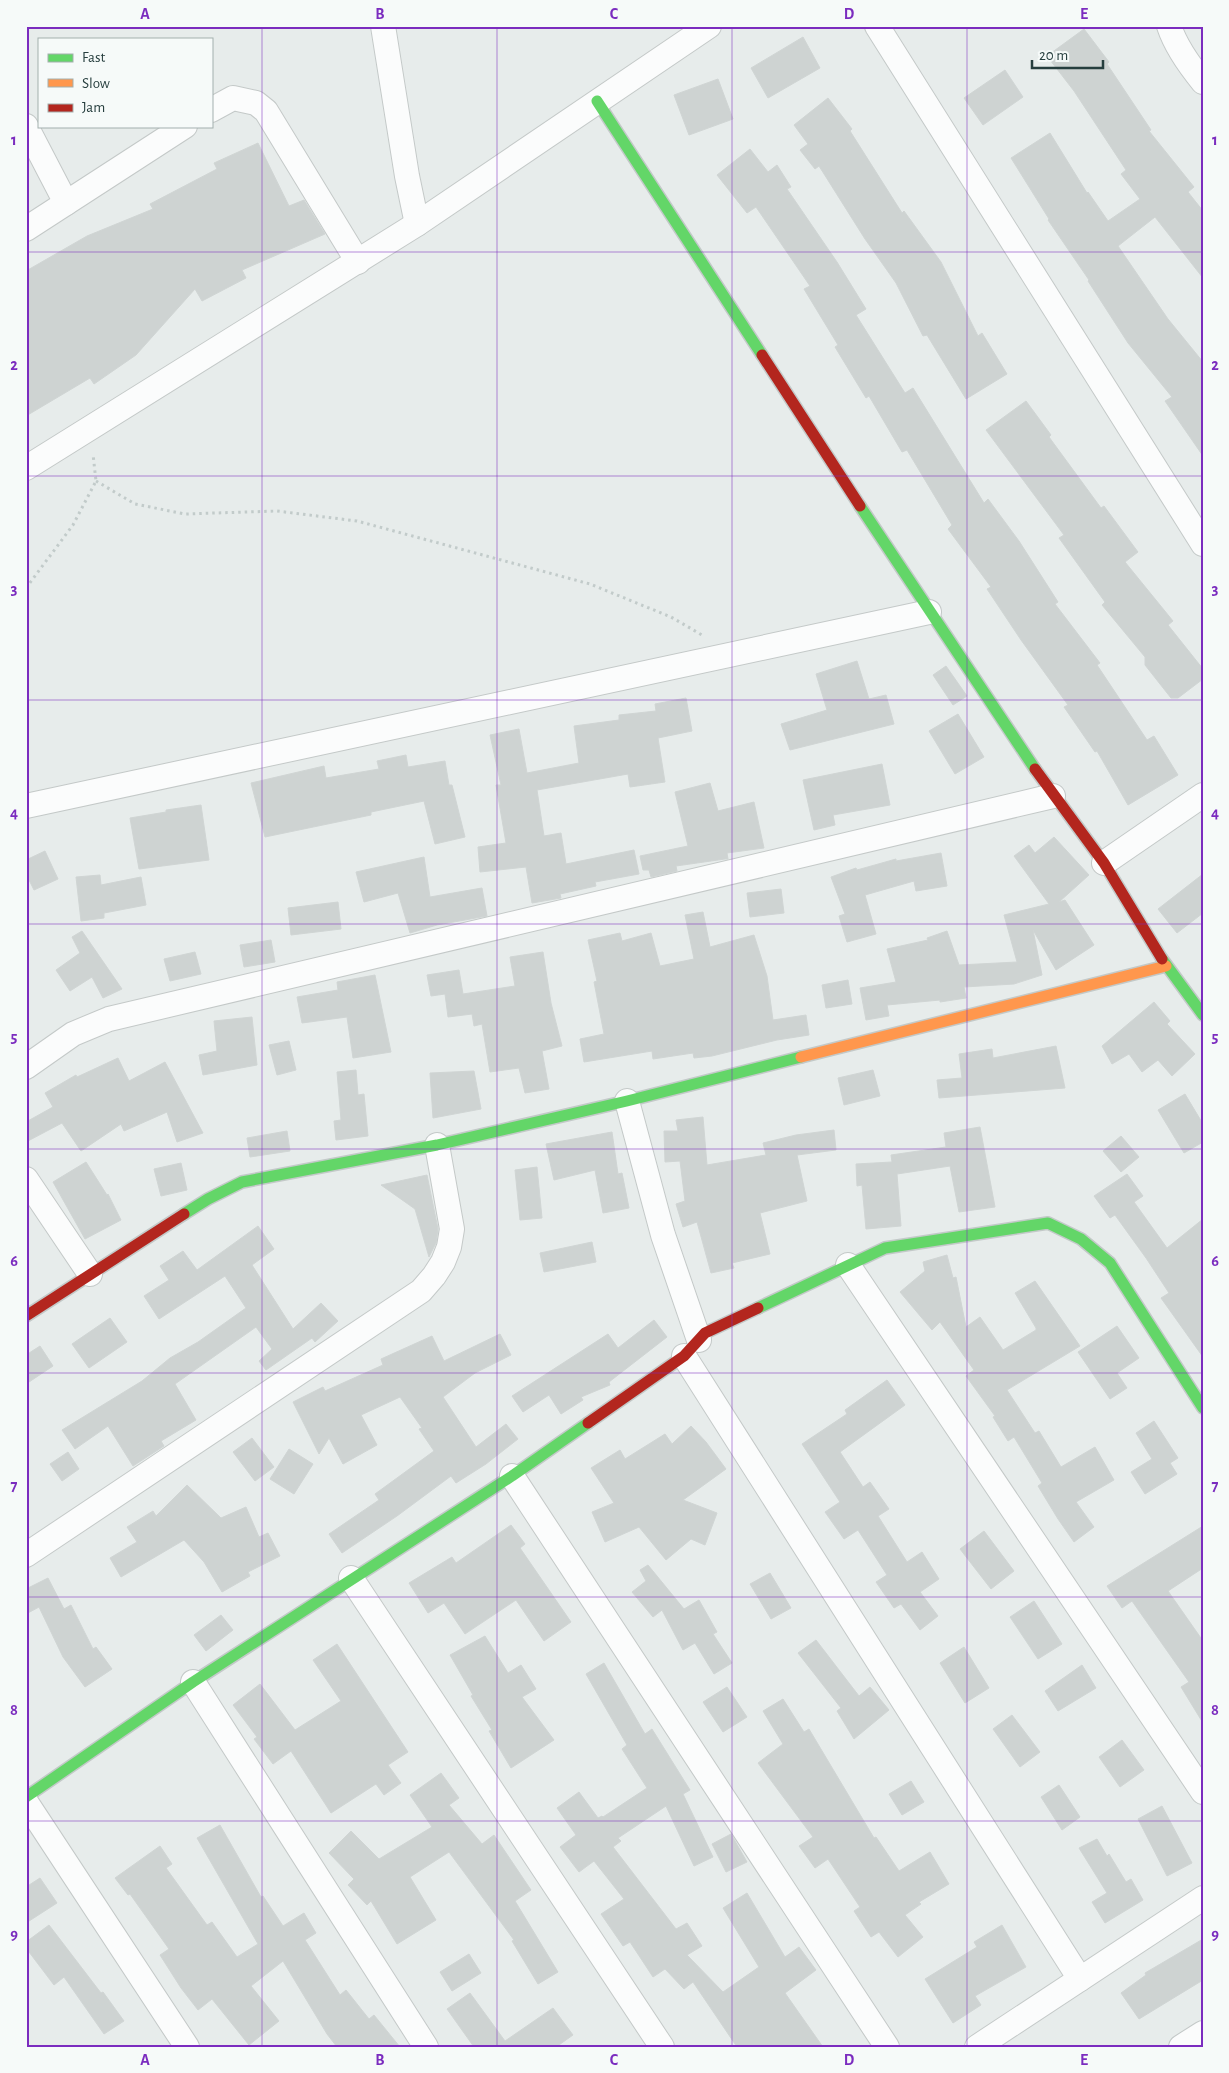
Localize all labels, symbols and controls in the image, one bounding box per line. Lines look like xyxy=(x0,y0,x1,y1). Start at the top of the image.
text: A xyxy=(140,6,150,22)
text: B xyxy=(375,6,385,22)
text: C xyxy=(610,6,619,22)
text: D xyxy=(844,6,855,22)
text: E xyxy=(1080,6,1088,22)
legend xyxy=(38,38,212,128)
scale bar xyxy=(1032,38,1103,70)
text: 20 m xyxy=(1039,48,1068,63)
text: Fast xyxy=(82,50,106,65)
text: Slow xyxy=(82,76,110,91)
text: Jam xyxy=(82,100,105,115)
text: 1 xyxy=(11,132,17,148)
text: 1 xyxy=(1212,132,1218,148)
text: 2 xyxy=(10,357,18,373)
text: 2 xyxy=(1211,357,1219,373)
text: 3 xyxy=(11,581,18,597)
text: 3 xyxy=(1212,581,1219,597)
text: 4 xyxy=(10,805,18,821)
text: 4 xyxy=(1211,805,1219,821)
text: 5 xyxy=(11,1029,18,1045)
text: 5 xyxy=(1212,1029,1219,1045)
text: 6 xyxy=(10,1253,18,1269)
text: 6 xyxy=(1211,1253,1219,1269)
text: 7 xyxy=(11,1478,18,1494)
text: 7 xyxy=(1212,1478,1219,1494)
text: 8 xyxy=(10,1702,18,1718)
text: 8 xyxy=(1211,1702,1219,1718)
text: 9 xyxy=(10,1926,18,1942)
text: 9 xyxy=(1211,1926,1219,1942)
text: A xyxy=(140,2052,150,2068)
text: B xyxy=(375,2052,385,2068)
text: C xyxy=(610,2052,619,2068)
text: D xyxy=(844,2052,855,2068)
text: E xyxy=(1080,2052,1088,2068)

